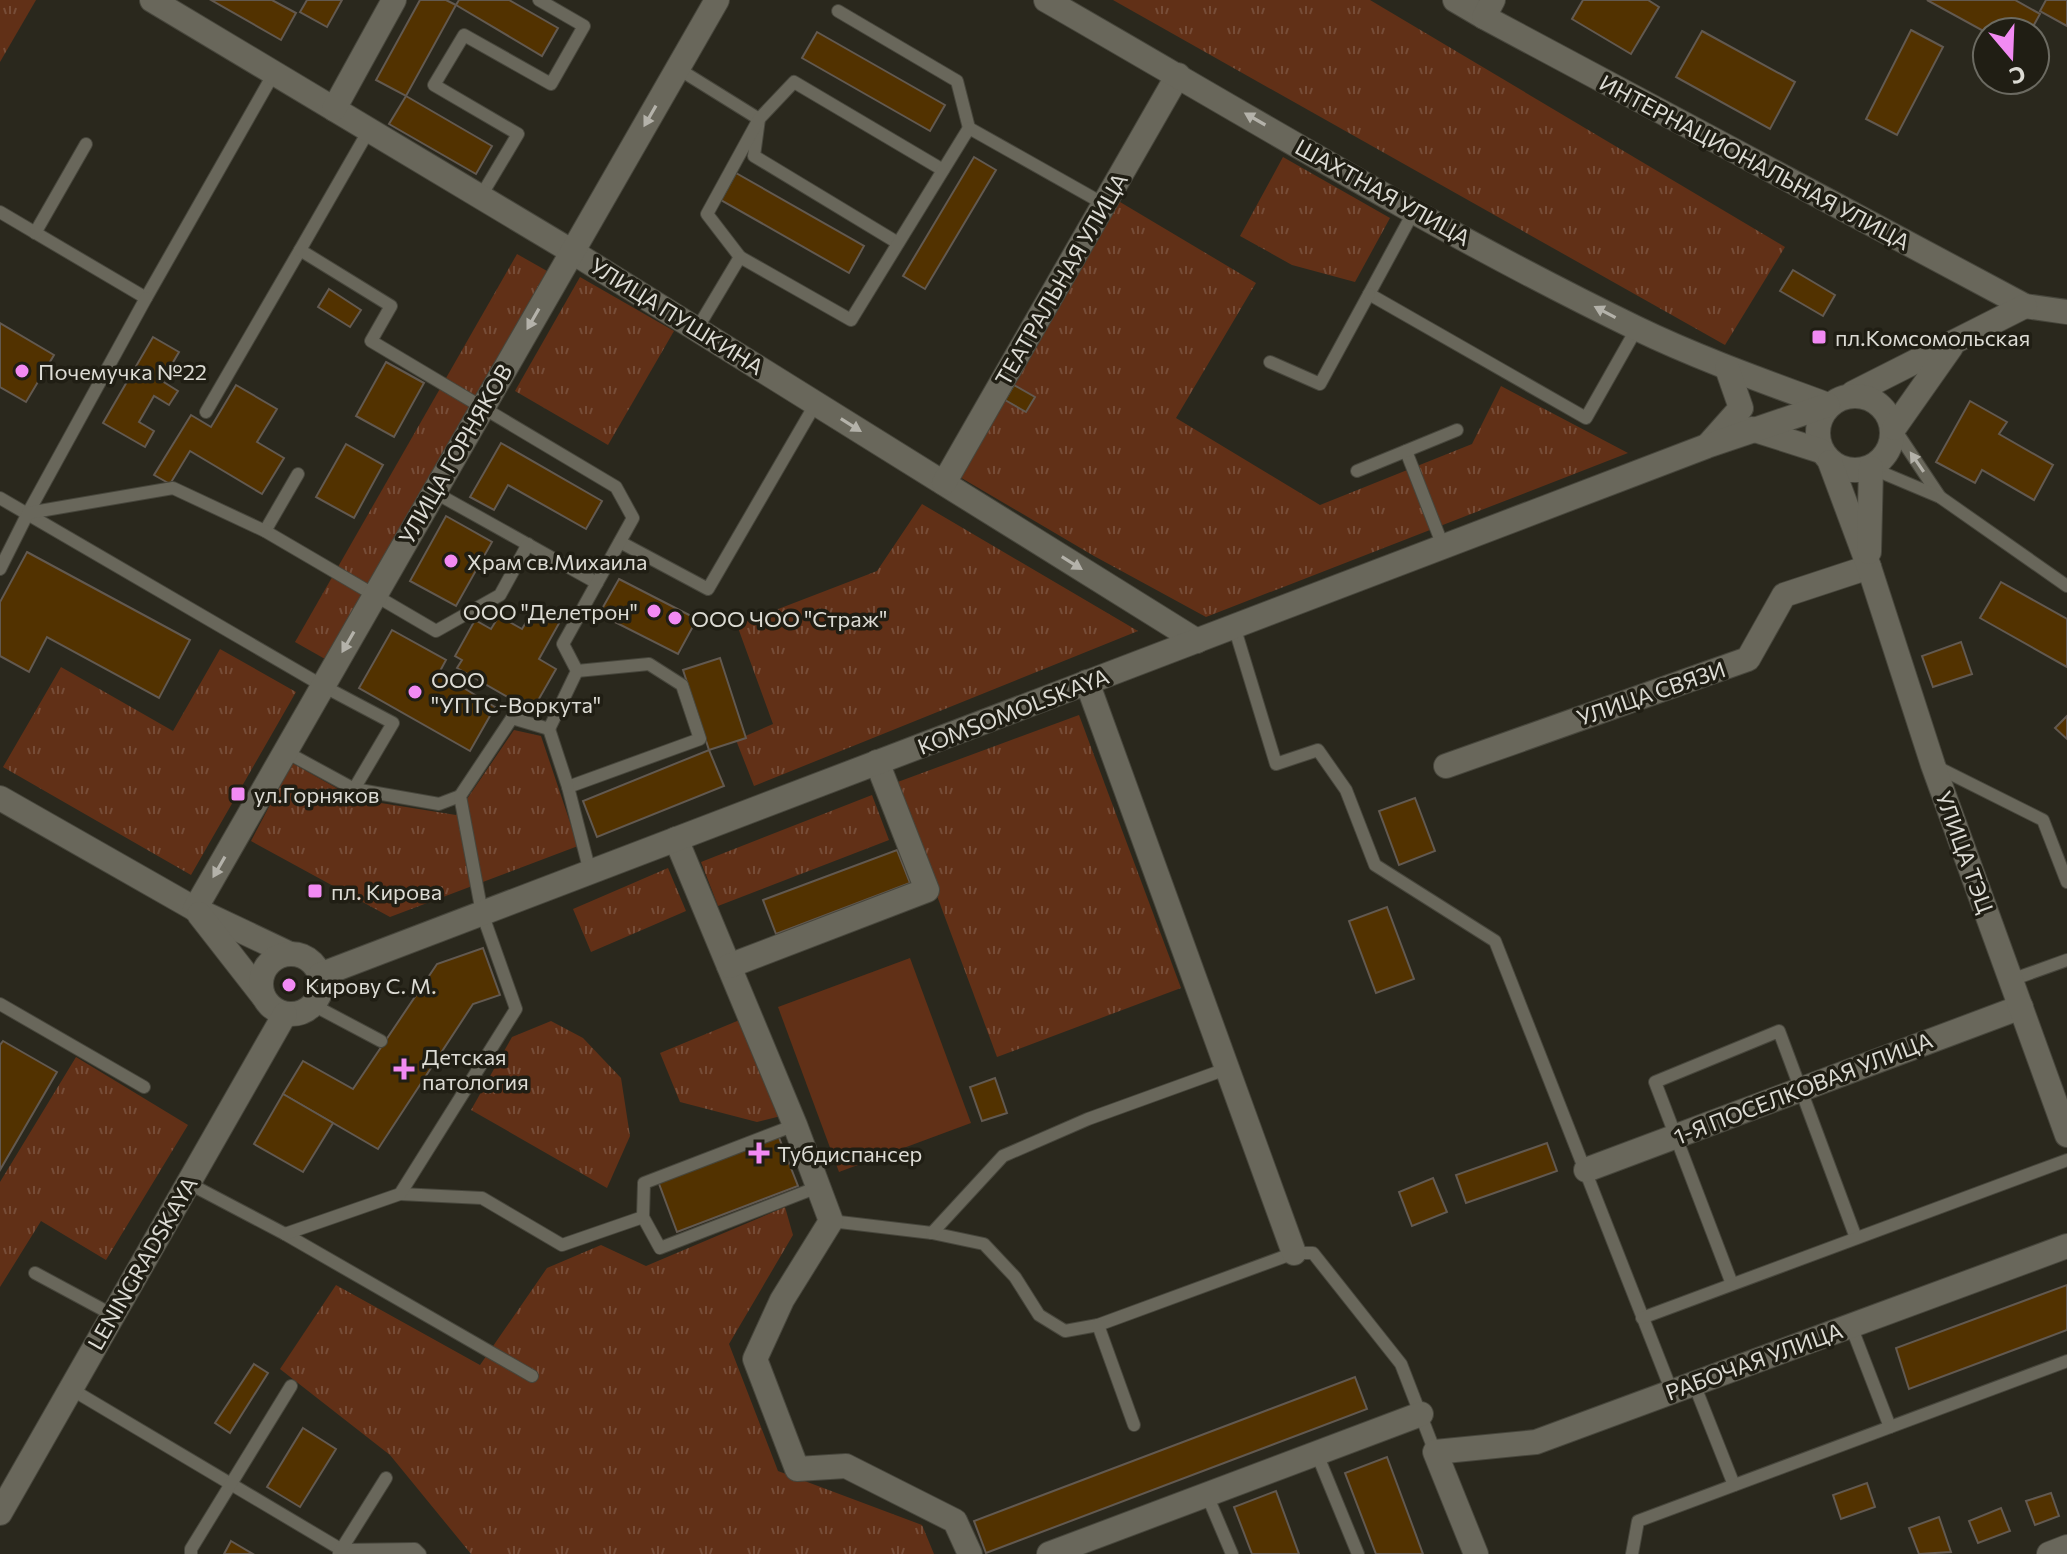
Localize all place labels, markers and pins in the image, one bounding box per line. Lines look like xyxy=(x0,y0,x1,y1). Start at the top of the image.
place label: пл.Комсомольская xyxy=(1835,324,2030,351)
marker: пл.Комсомольская xyxy=(1810,328,1828,346)
place label: Почемучка №22 xyxy=(38,358,207,385)
marker: Почемучка №22 xyxy=(13,362,31,380)
place label: Храм св.Михаила xyxy=(467,548,647,575)
marker: Храм св.Михаила xyxy=(442,552,460,570)
place label: ООО "Делетрон" xyxy=(463,598,638,625)
marker: ООО "Делетрон" xyxy=(645,602,663,620)
place label: ООО ЧОО "Страж" xyxy=(691,605,887,632)
marker: ООО ЧОО "Страж" xyxy=(666,609,684,627)
place label: ООО "УПТС-Воркута" xyxy=(431,666,601,718)
marker: ООО "УПТС-Воркута" xyxy=(406,683,424,701)
place label: ул.Горняков xyxy=(254,781,379,808)
marker: ул.Горняков xyxy=(229,785,247,803)
place label: пл. Кирова xyxy=(331,878,442,905)
marker: пл. Кирова xyxy=(306,882,324,900)
place label: Кирову С. М. xyxy=(305,972,436,999)
marker: Кирову С. М. xyxy=(280,976,298,994)
place label: Детская патология xyxy=(422,1043,529,1095)
marker: Детская патология xyxy=(393,1058,415,1080)
place label: Тубдиспансер xyxy=(777,1140,922,1167)
marker: Тубдиспансер xyxy=(748,1142,770,1164)

